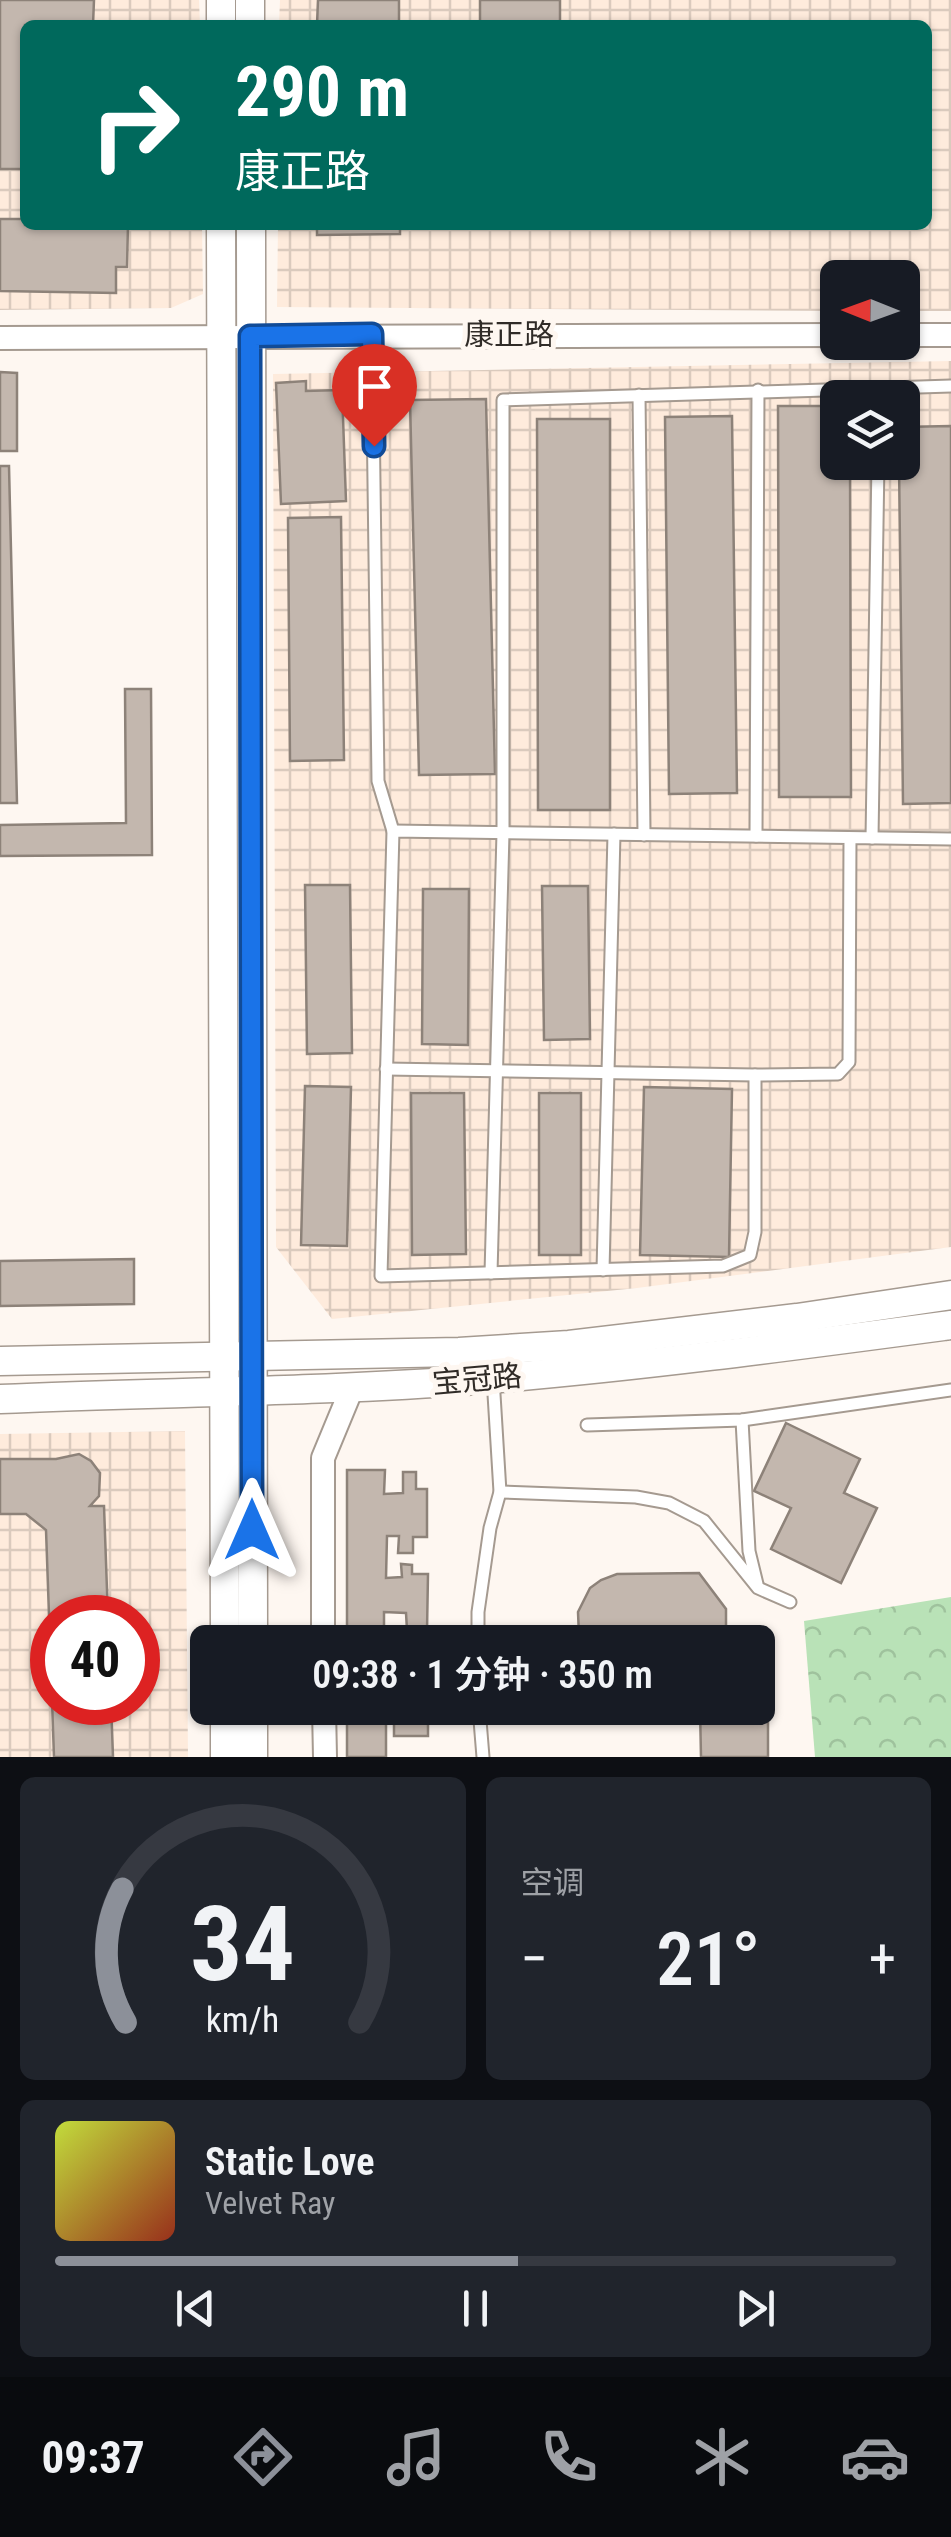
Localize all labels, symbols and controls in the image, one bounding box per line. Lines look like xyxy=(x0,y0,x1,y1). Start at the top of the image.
text: 290 m xyxy=(235,51,409,133)
icon: right xyxy=(70,60,200,190)
text: 康正路 xyxy=(235,145,370,198)
north arrow xyxy=(820,260,920,360)
map controls xyxy=(820,260,920,480)
street label: 康正路 xyxy=(464,317,554,352)
pin xyxy=(332,344,417,447)
icon: arrive xyxy=(347,359,402,414)
button: layers xyxy=(820,380,920,480)
street label: 宝冠路 xyxy=(431,1358,523,1400)
position arrow xyxy=(200,1478,304,1582)
speed limit sign: 40 xyxy=(30,1595,160,1725)
text: 09:38 · 1 分钟 · 350 m xyxy=(312,1653,653,1697)
text: 空调 xyxy=(521,1864,585,1902)
text: 34 xyxy=(190,1884,295,2005)
text: 21° xyxy=(656,1915,761,2003)
text: − xyxy=(521,1927,548,1991)
text: + xyxy=(869,1927,896,1991)
text: km/h xyxy=(206,1999,280,2041)
text: Static Love xyxy=(205,2140,374,2184)
text: Velvet Ray xyxy=(205,2184,335,2222)
icon: previous xyxy=(168,2281,223,2336)
icon: pause xyxy=(448,2281,503,2336)
icon: next xyxy=(728,2281,783,2336)
icon: directions xyxy=(228,2422,298,2492)
icon: music xyxy=(381,2422,451,2492)
icon: phone xyxy=(534,2422,604,2492)
icon: climate xyxy=(687,2422,757,2492)
icon: car xyxy=(840,2422,910,2492)
text: 09:37 xyxy=(41,2431,145,2484)

